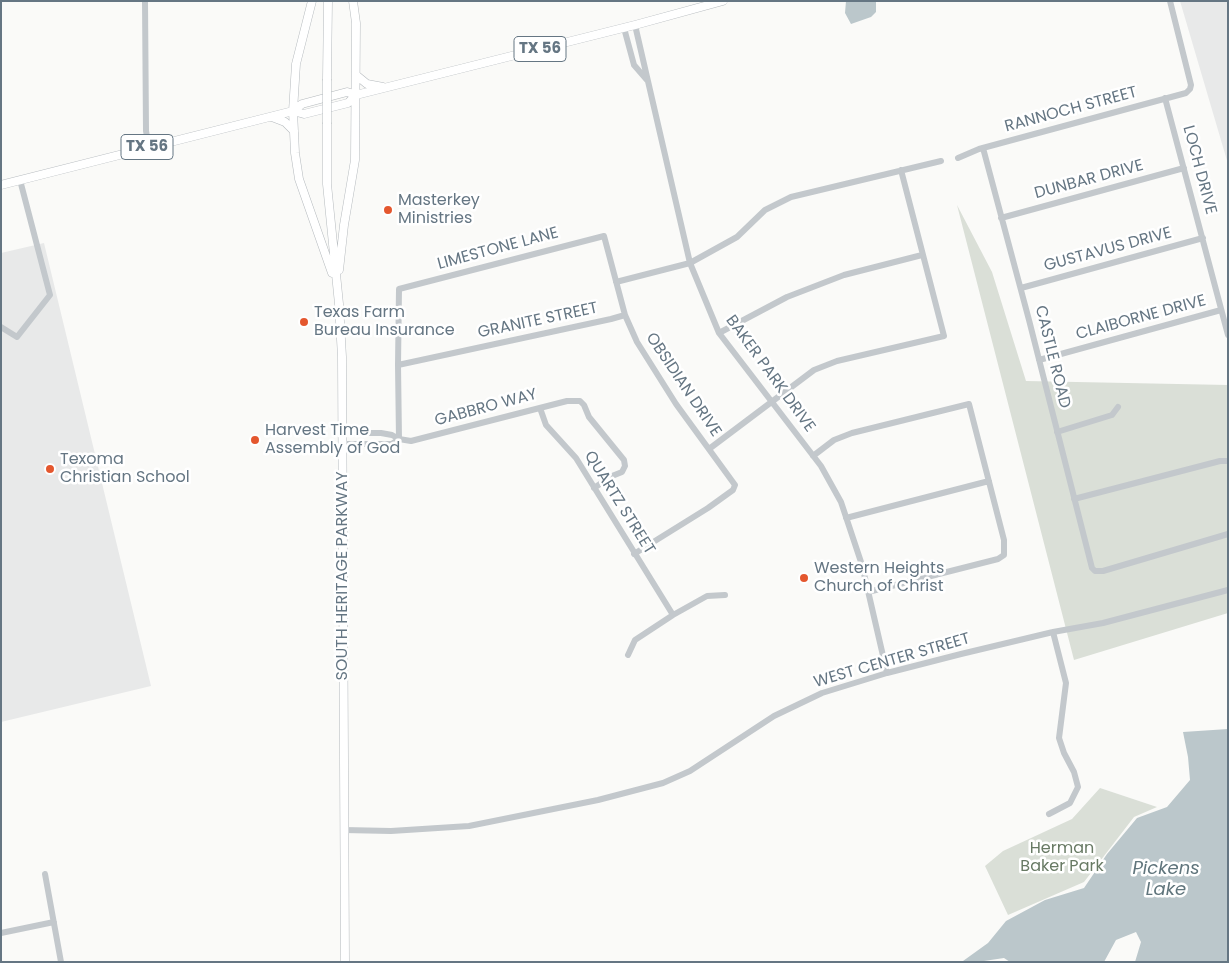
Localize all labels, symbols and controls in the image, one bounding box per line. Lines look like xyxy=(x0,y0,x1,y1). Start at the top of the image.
road number: TX 56 xyxy=(514,36,566,62)
street label: RANNOCH STREET xyxy=(1003,83,1139,137)
street label: LOCH DRIVE xyxy=(1178,123,1220,217)
road number: TX 56 xyxy=(121,134,173,160)
street label: DUNBAR DRIVE xyxy=(1032,156,1146,204)
place label: Masterkey Ministries xyxy=(398,191,480,229)
marker: Masterkey Ministries xyxy=(382,204,394,216)
street label: LIMESTONE LANE xyxy=(435,224,561,274)
street label: GUSTAVUS DRIVE xyxy=(1042,224,1174,276)
street label: CLAIBORNE DRIVE xyxy=(1074,291,1208,345)
street label: GRANITE STREET xyxy=(476,299,600,343)
place label: Texas Farm Bureau Insurance xyxy=(314,303,455,341)
street label: CASTLE ROAD xyxy=(1030,304,1074,410)
street label: BAKER PARK DRIVE xyxy=(721,312,819,436)
marker: Texas Farm Bureau Insurance xyxy=(298,316,310,328)
street label: OBSIDIAN DRIVE xyxy=(641,329,725,441)
street label: GABBRO WAY xyxy=(433,385,539,431)
place label: Harvest Time Assembly of God xyxy=(265,421,400,459)
marker: Harvest Time Assembly of God xyxy=(249,434,261,446)
street label: QUARTZ STREET xyxy=(580,448,658,558)
place label: Texoma Christian School xyxy=(60,450,190,488)
marker: Texoma Christian School xyxy=(44,463,56,475)
street label: SOUTH HERITAGE PARKWAY xyxy=(333,471,353,681)
place label: Western Heights Church of Christ xyxy=(814,559,944,597)
marker: Western Heights Church of Christ xyxy=(798,572,810,584)
street label: WEST CENTER STREET xyxy=(812,629,972,693)
park label: Herman Baker Park xyxy=(1020,839,1104,877)
water label: Pickens Lake xyxy=(1132,858,1200,901)

